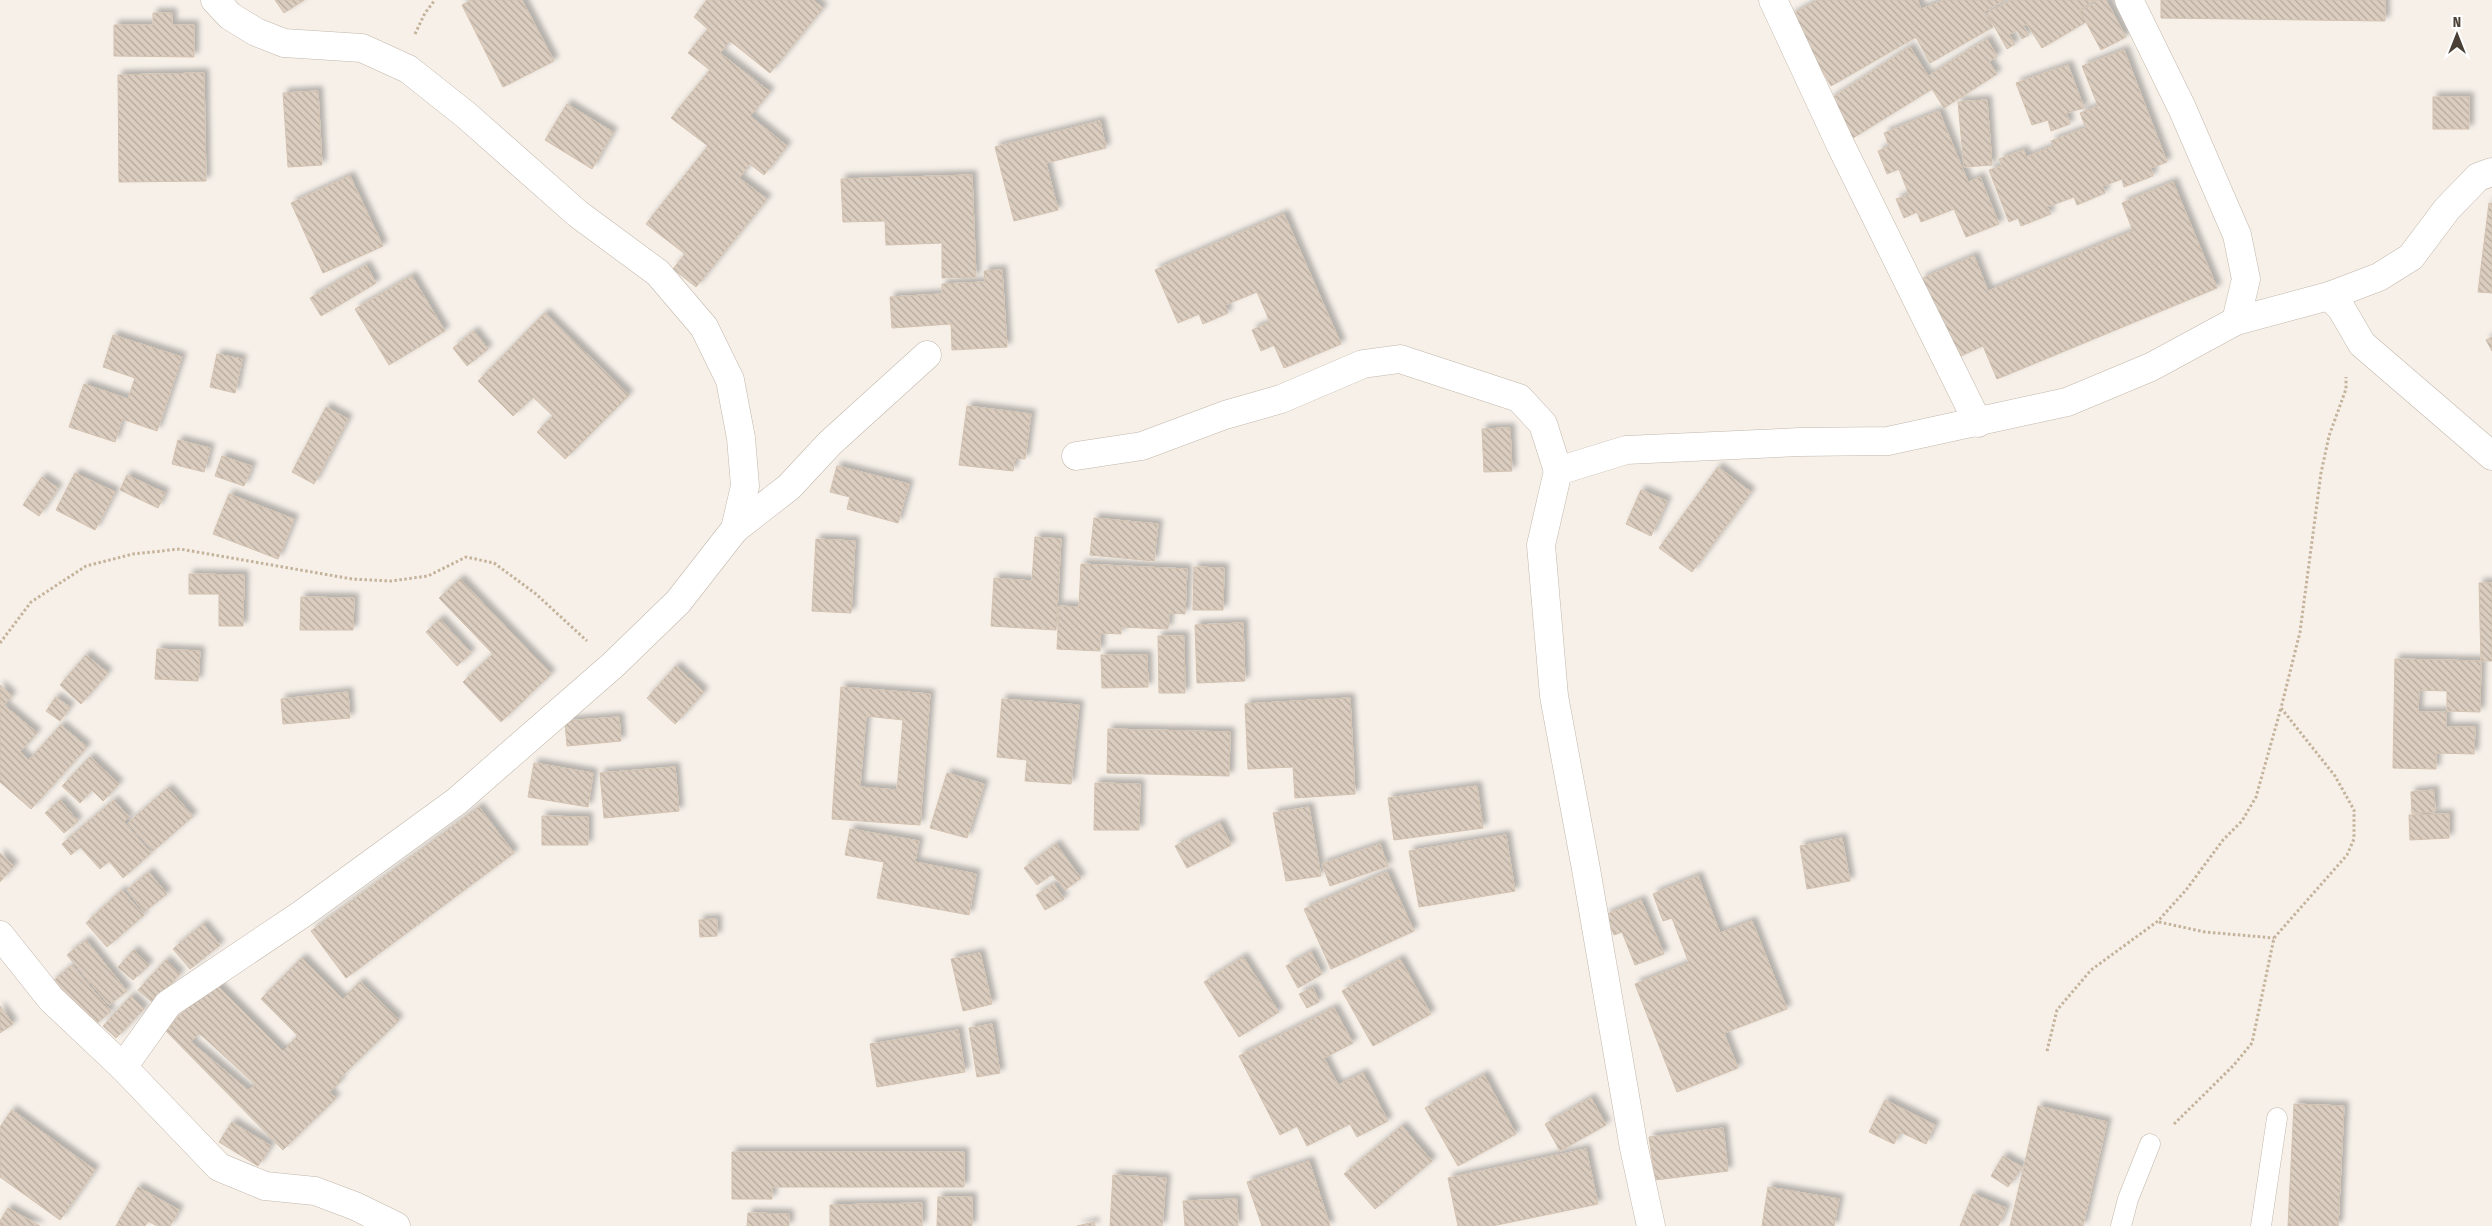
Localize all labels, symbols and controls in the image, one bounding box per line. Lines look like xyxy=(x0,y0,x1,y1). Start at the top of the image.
north arrow xyxy=(2432,10,2482,60)
text: N xyxy=(2453,14,2461,31)

